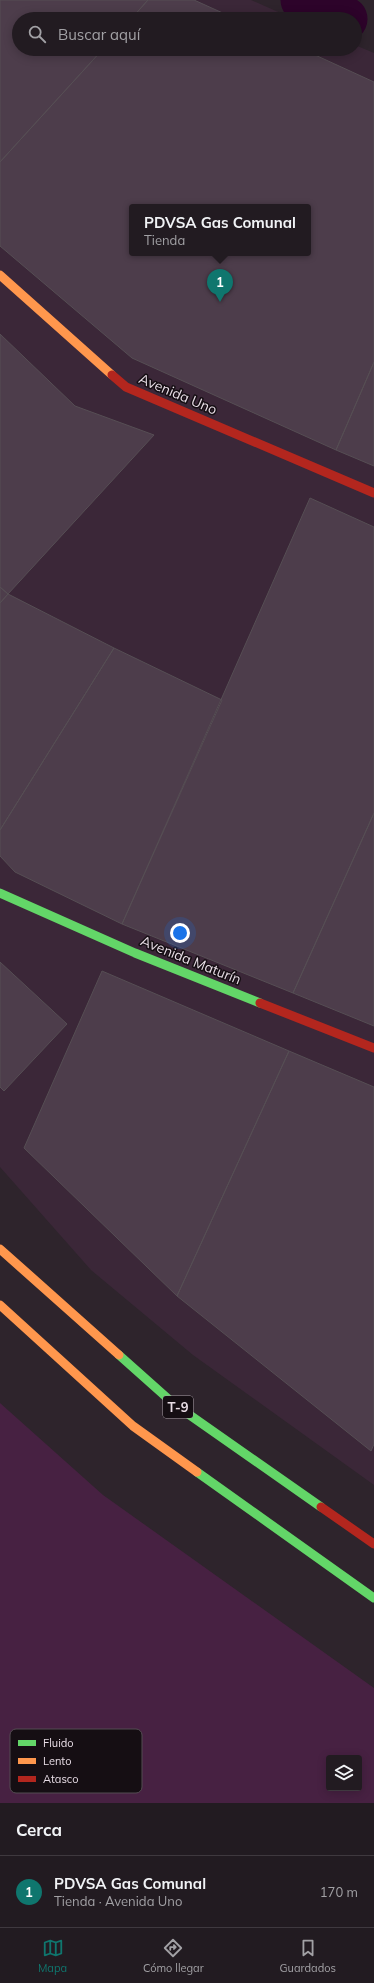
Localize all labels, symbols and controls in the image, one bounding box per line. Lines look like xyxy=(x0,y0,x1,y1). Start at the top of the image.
search box xyxy=(12,12,362,56)
icon: search xyxy=(26,23,48,45)
text: Buscar aquí xyxy=(58,25,140,44)
popup xyxy=(129,204,311,256)
text: PDVSA Gas Comunal xyxy=(144,213,296,232)
text: Tienda xyxy=(144,232,185,248)
pin: 1 xyxy=(207,269,233,302)
street label: Avenida Uno xyxy=(136,369,220,419)
your location xyxy=(170,923,190,943)
street label: Avenida Maturín xyxy=(138,932,244,988)
road number: T-9 xyxy=(163,1396,193,1418)
legend xyxy=(10,1729,142,1793)
text: Fluido xyxy=(43,1736,74,1750)
text: Lento xyxy=(43,1754,71,1768)
map controls xyxy=(326,1755,362,1791)
button: layers xyxy=(326,1755,362,1791)
text: Atasco xyxy=(43,1772,78,1786)
text: Cerca xyxy=(16,1819,62,1840)
text: PDVSA Gas Comunal xyxy=(54,1874,206,1893)
text: 1 xyxy=(25,1884,33,1900)
text: 170 m xyxy=(320,1884,358,1900)
text: Tienda · Avenida Uno xyxy=(54,1893,182,1909)
tab: Mapa xyxy=(38,1937,67,1975)
tab: Cómo llegar xyxy=(143,1937,204,1975)
tab: Guardados xyxy=(280,1937,336,1975)

